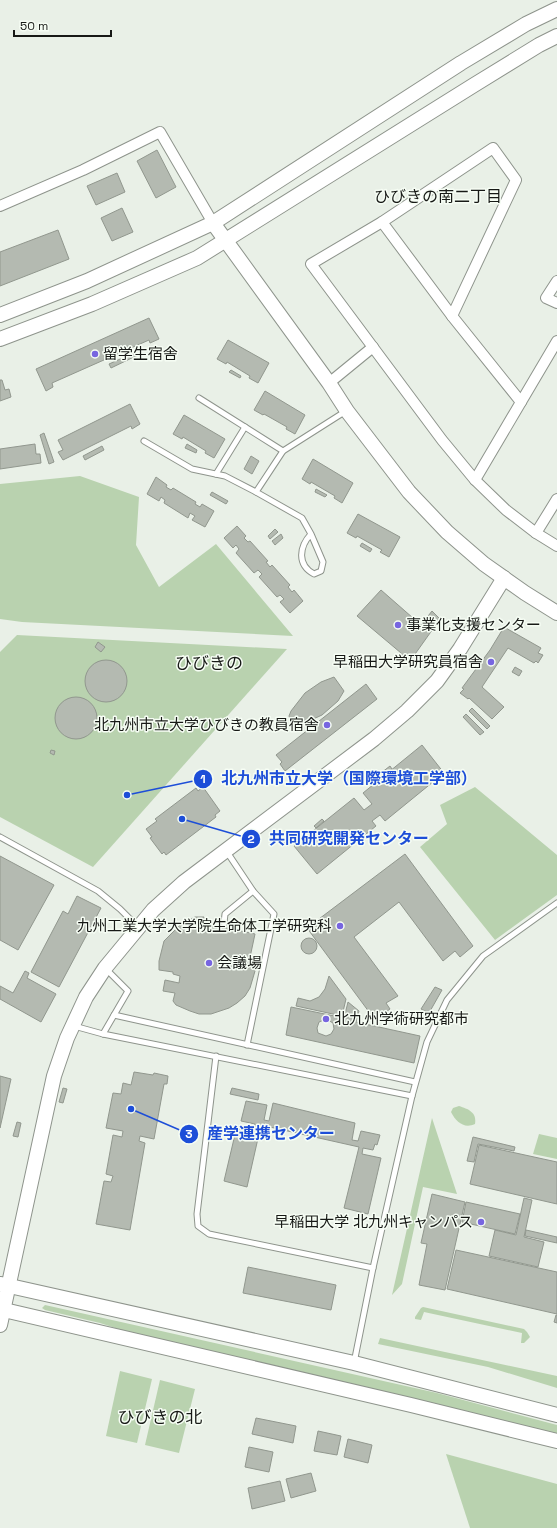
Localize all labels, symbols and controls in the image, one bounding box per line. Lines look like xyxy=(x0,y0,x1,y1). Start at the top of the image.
scale bar xyxy=(14,12,111,38)
text: 50 m xyxy=(20,18,48,34)
district label: ひびきの南二丁目 xyxy=(374,186,502,207)
place label: 留学生宿舎 xyxy=(103,344,178,363)
marker: 留学生宿舎 xyxy=(90,349,100,359)
place label: 事業化支援センター xyxy=(406,615,541,634)
marker: 事業化支援センター xyxy=(393,620,403,630)
district label: ひびきの xyxy=(175,652,243,674)
place label: 早稲田大学研究員宿舎 xyxy=(333,652,483,671)
marker: 早稲田大学研究員宿舎 xyxy=(486,657,496,667)
place label: 北九州市立大学ひびきの教員宿舎 xyxy=(94,715,319,734)
marker: 北九州市立大学ひびきの教員宿舎 xyxy=(322,720,332,730)
callout: 北九州市立大学（国際環境工学部） xyxy=(193,765,485,793)
text: 北九州市立大学（国際環境工学部） xyxy=(221,768,477,789)
text: 1 xyxy=(200,771,206,787)
callout: 共同研究開発センター xyxy=(241,825,437,853)
text: 共同研究開発センター xyxy=(269,828,429,849)
text: 2 xyxy=(247,831,255,847)
place label: 九州工業大学大学院生命体工学研究科 xyxy=(77,916,332,935)
marker: 九州工業大学大学院生命体工学研究科 xyxy=(335,921,345,931)
place label: 会議場 xyxy=(217,953,262,972)
marker: 会議場 xyxy=(204,958,214,968)
place label: 北九州学術研究都市 xyxy=(334,1009,469,1028)
marker: 北九州学術研究都市 xyxy=(321,1014,331,1024)
callout: 産学連携センター xyxy=(179,1120,343,1148)
text: 産学連携センター xyxy=(207,1123,335,1144)
text: 3 xyxy=(185,1126,193,1142)
place label: 早稲田大学 北九州キャンパス xyxy=(274,1212,473,1231)
marker: 早稲田大学 北九州キャンパス xyxy=(476,1217,486,1227)
district label: ひびきの北 xyxy=(118,1406,203,1428)

